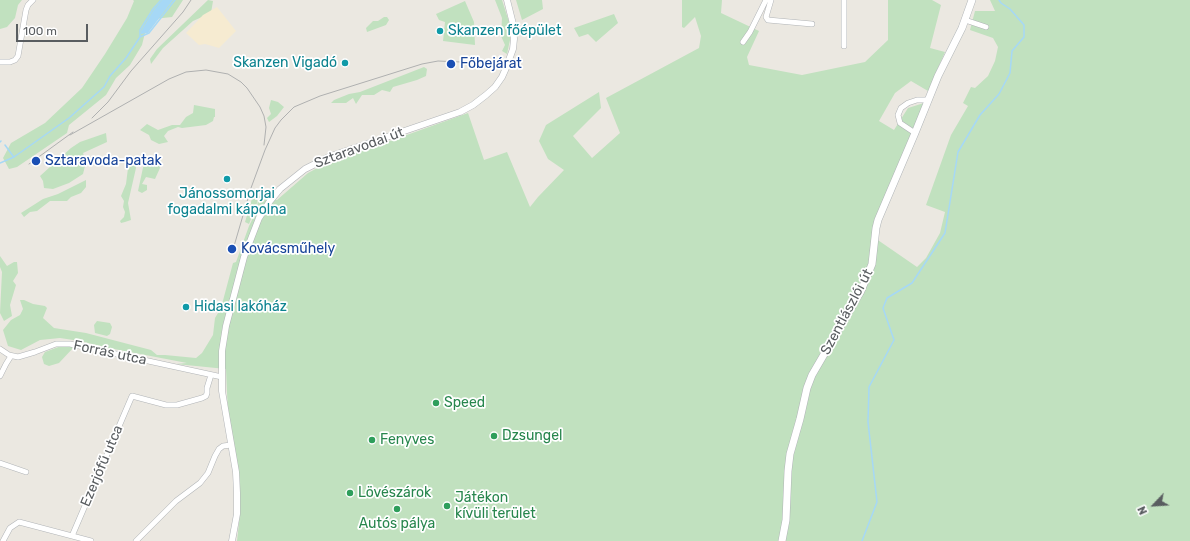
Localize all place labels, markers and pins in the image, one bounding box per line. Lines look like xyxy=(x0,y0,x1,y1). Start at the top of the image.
place label: Skanzen főépület xyxy=(448,23,561,39)
marker: Skanzen főépület xyxy=(435,26,445,36)
place label: Skanzen Vigadó xyxy=(233,55,337,71)
place label: Főbejárat xyxy=(460,56,522,72)
marker: Skanzen Vigadó xyxy=(340,58,350,68)
marker: Főbejárat xyxy=(445,58,457,70)
place label: Sztaravoda-patak xyxy=(45,153,162,169)
marker: Sztaravoda-patak xyxy=(30,155,42,167)
marker: Jánossomorjai fogadalmi kápolna xyxy=(222,174,232,184)
place label: Jánossomorjai fogadalmi kápolna xyxy=(168,186,286,218)
place label: Kovácsműhely xyxy=(241,241,335,257)
marker: Kovácsműhely xyxy=(226,243,238,255)
place label: Hidasi lakóház xyxy=(194,299,287,315)
marker: Hidasi lakóház xyxy=(181,302,191,312)
place label: Speed xyxy=(444,395,485,411)
marker: Speed xyxy=(431,398,441,408)
place label: Dzsungel xyxy=(502,428,562,444)
marker: Dzsungel xyxy=(489,431,499,441)
place label: Fenyves xyxy=(380,432,434,448)
marker: Fenyves xyxy=(367,435,377,445)
place label: Lövészárok xyxy=(358,485,431,501)
marker: Lövészárok xyxy=(345,488,355,498)
place label: Játékon kívüli terület xyxy=(455,490,536,522)
marker: Játékon kívüli terület xyxy=(442,501,452,511)
marker: Autós pálya xyxy=(392,504,402,514)
place label: Autós pálya xyxy=(359,516,435,532)

